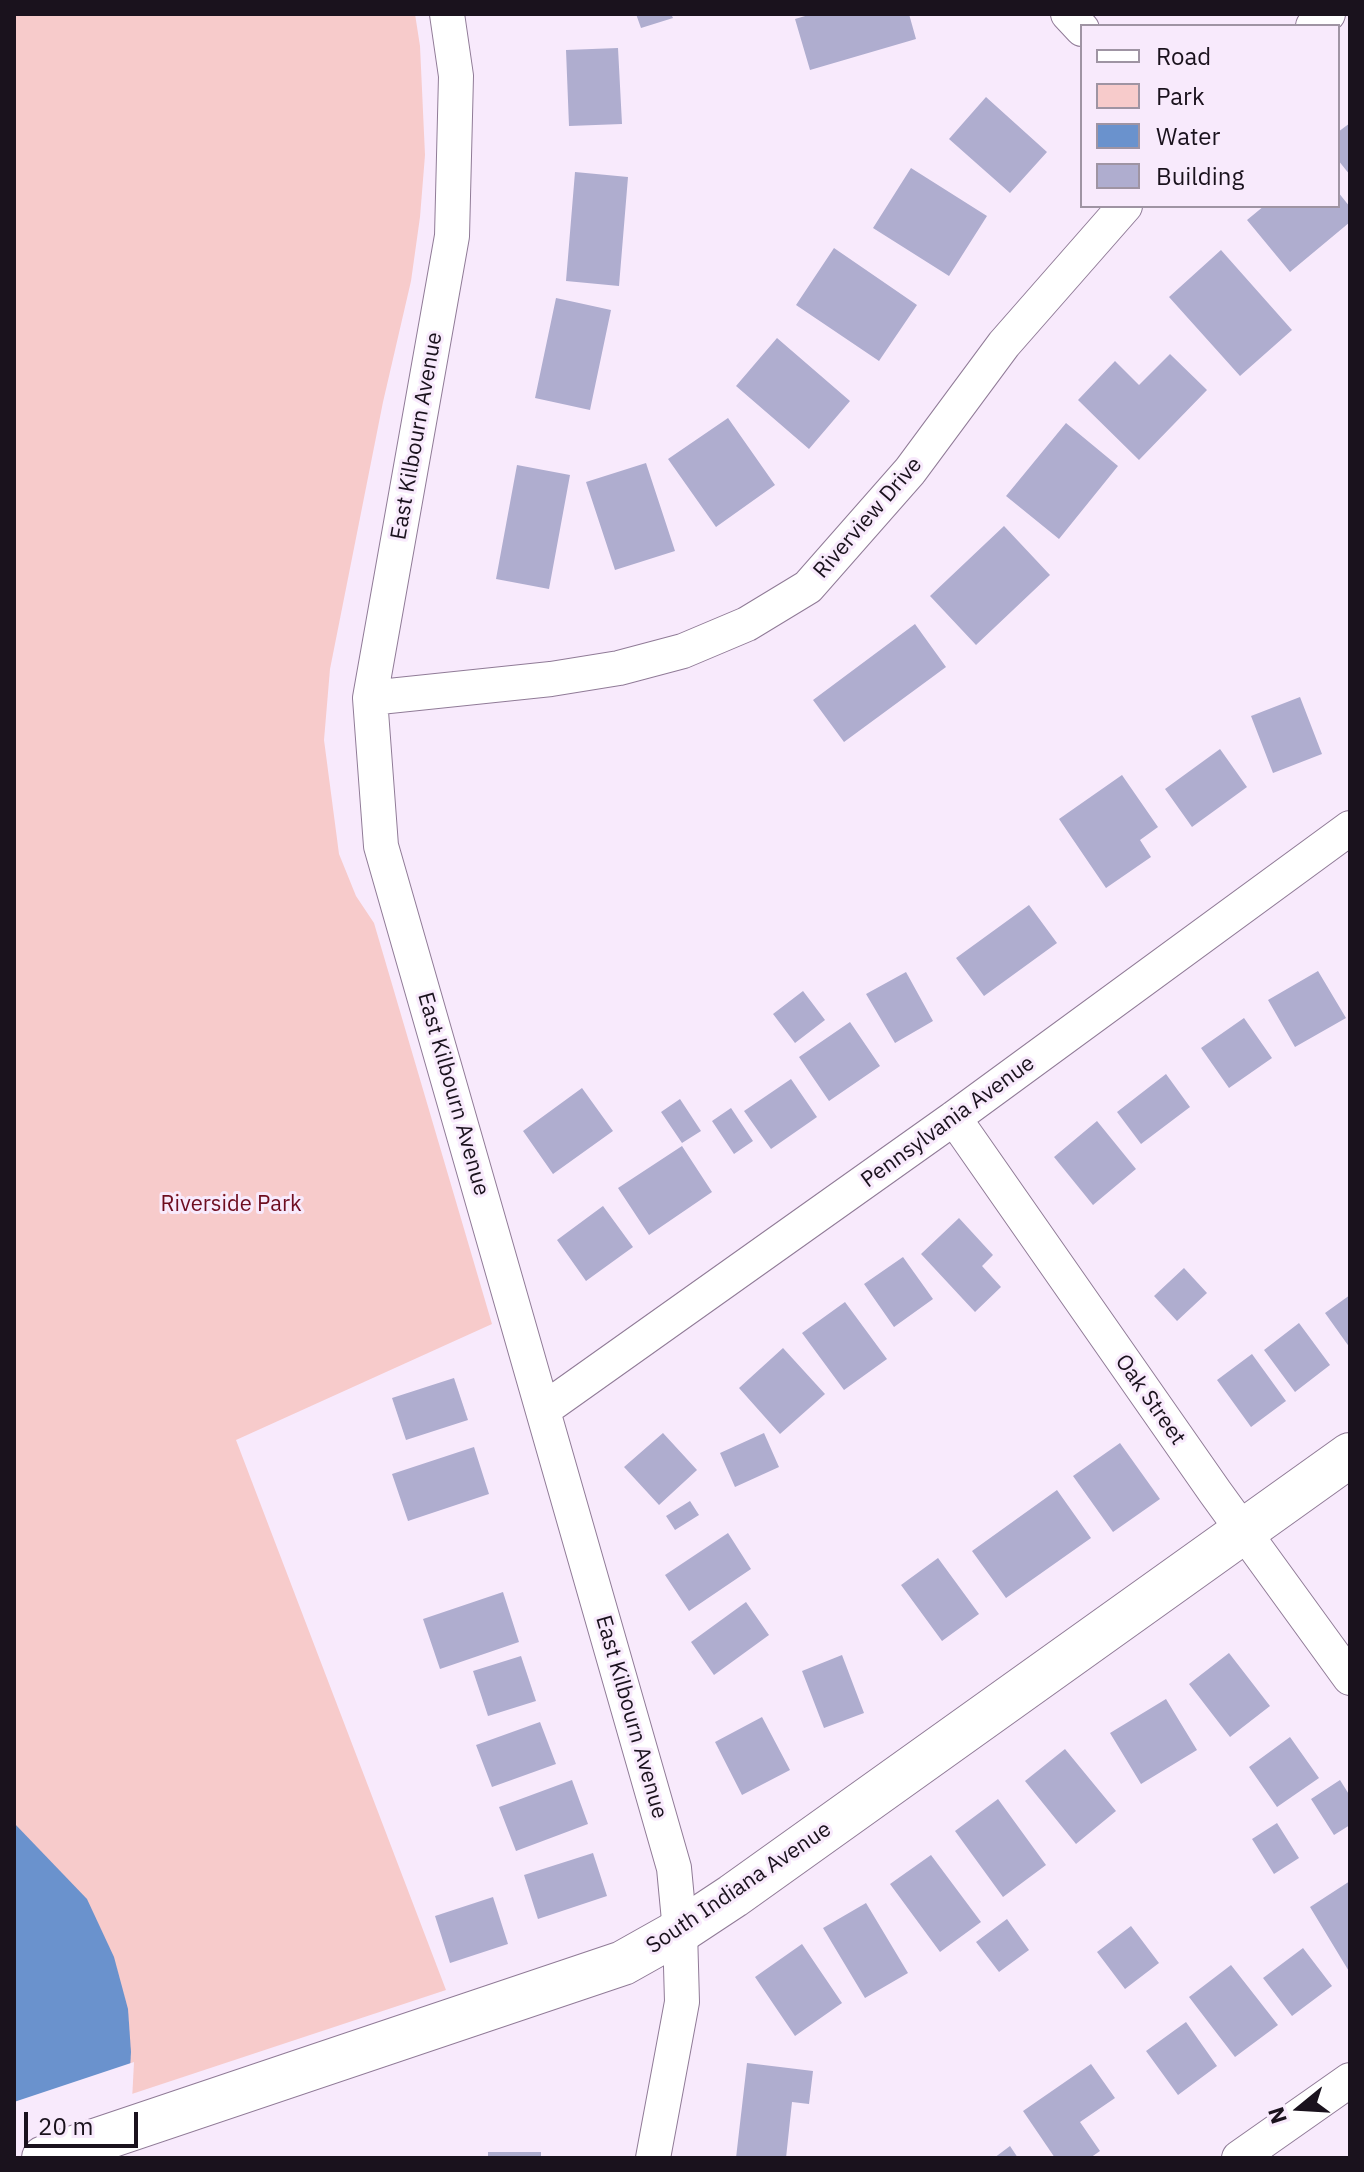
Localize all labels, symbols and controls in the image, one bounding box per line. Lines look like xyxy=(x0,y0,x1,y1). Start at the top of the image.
legend xyxy=(1080,24,1340,208)
text: Road xyxy=(1156,40,1211,72)
text: Park xyxy=(1156,80,1205,112)
text: Water xyxy=(1156,120,1220,152)
text: Building xyxy=(1156,160,1244,192)
street label: East Kilbourn Avenue xyxy=(386,330,448,542)
street label: Riverview Drive xyxy=(808,452,928,584)
street label: East Kilbourn Avenue xyxy=(411,989,495,1199)
street label: Pennsylvania Avenue xyxy=(856,1050,1040,1194)
park label: Riverside Park xyxy=(160,1192,302,1218)
street label: Oak Street xyxy=(1109,1350,1191,1450)
street label: East Kilbourn Avenue xyxy=(589,1612,673,1822)
street label: South Indiana Avenue xyxy=(642,1816,836,1960)
north arrow xyxy=(1260,2068,1340,2148)
scale bar xyxy=(28,2096,142,2146)
text: N xyxy=(1260,2104,1293,2128)
text: 20 m xyxy=(38,2110,93,2142)

